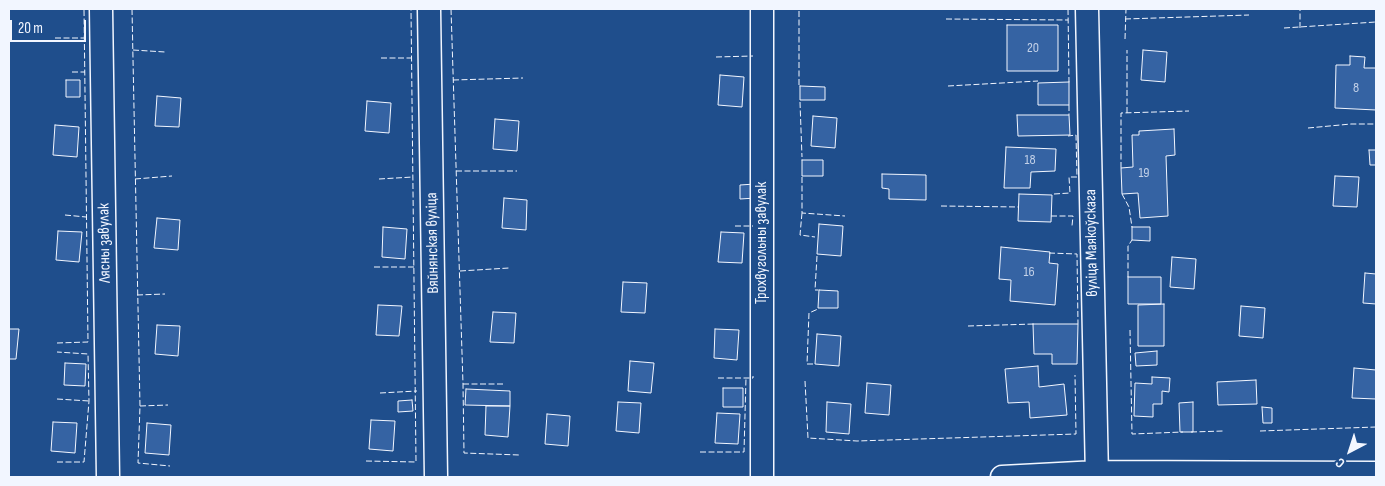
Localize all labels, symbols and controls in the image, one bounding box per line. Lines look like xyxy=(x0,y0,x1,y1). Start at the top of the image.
scale bar xyxy=(12,10,89,42)
text: 20 m xyxy=(18,19,43,38)
house number: 20 xyxy=(1027,40,1039,56)
house number: 8 xyxy=(1353,80,1359,96)
house number: 18 xyxy=(1024,152,1036,168)
house number: 19 xyxy=(1138,165,1150,181)
street label: Трохвугольны завулак xyxy=(752,182,772,304)
street label: вуліца Маякоўскага xyxy=(1081,189,1103,297)
street label: Вяйнянская вуліца xyxy=(423,192,443,294)
street label: Лясны завулак xyxy=(95,203,115,283)
house number: 16 xyxy=(1023,264,1035,280)
north arrow xyxy=(1325,426,1375,476)
text: С xyxy=(1332,454,1348,472)

